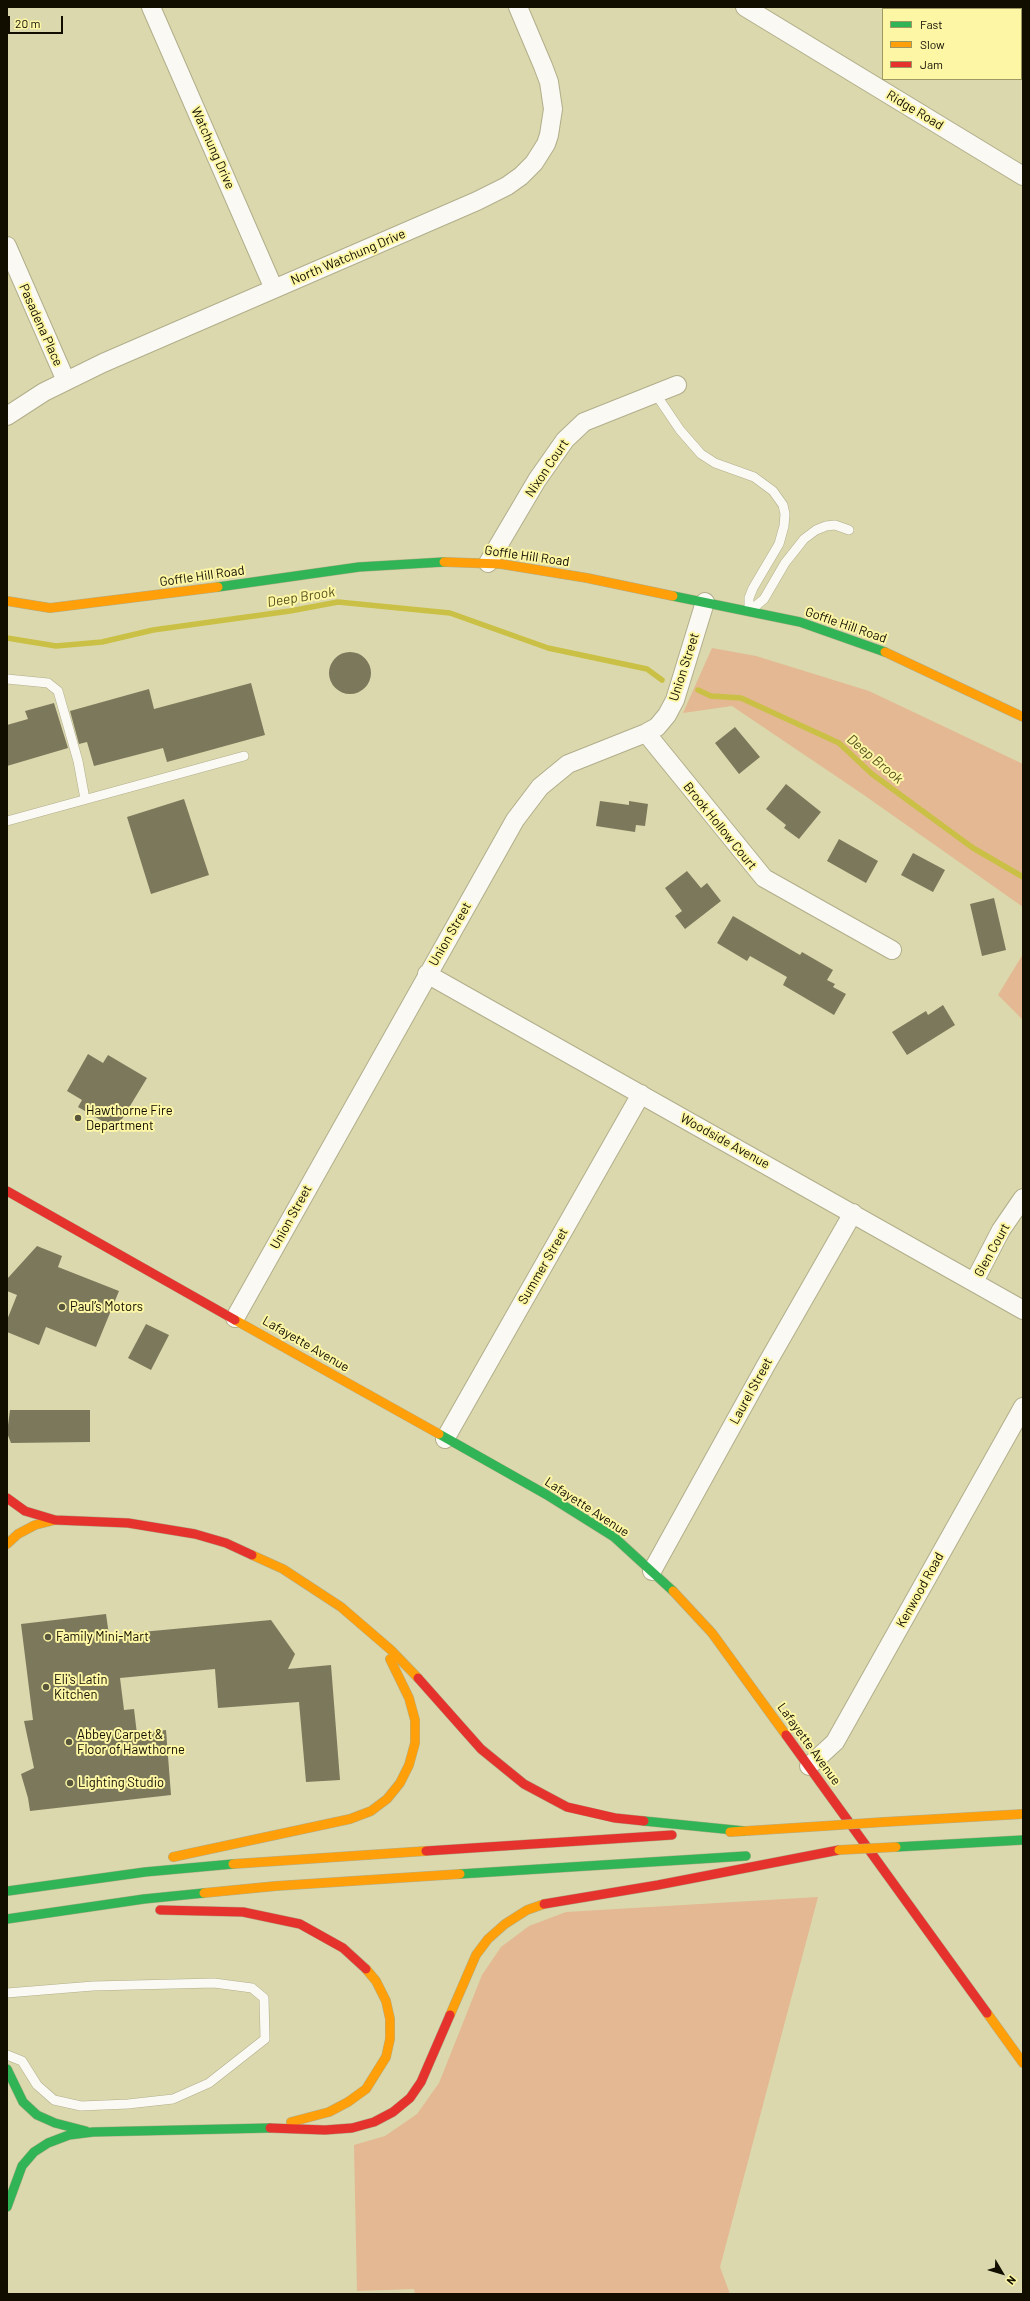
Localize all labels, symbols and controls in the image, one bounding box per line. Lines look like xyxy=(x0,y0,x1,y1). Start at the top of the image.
scale bar xyxy=(10,8,65,34)
legend xyxy=(882,8,1022,80)
text: 20 m xyxy=(15,16,41,30)
text: Fast xyxy=(920,17,943,31)
text: Slow xyxy=(920,37,945,51)
text: Jam xyxy=(920,57,943,71)
street label: Ridge Road xyxy=(884,87,946,133)
street label: Watchung Drive xyxy=(188,105,238,191)
street label: North Watchung Drive xyxy=(288,226,408,288)
street label: Pasadena Place xyxy=(16,281,66,369)
street label: Nixon Court xyxy=(522,436,572,500)
street label: Goffle Hill Road xyxy=(484,542,570,570)
street label: Goffle Hill Road xyxy=(159,562,245,590)
water label: Deep Brook xyxy=(266,583,336,611)
street label: Goffle Hill Road xyxy=(803,604,889,646)
street label: Union Street xyxy=(666,631,702,703)
water label: Deep Brook xyxy=(844,731,906,787)
street label: Brook Hollow Court xyxy=(680,779,760,873)
street label: Union Street xyxy=(426,899,474,969)
place label: Hawthorne Fire Department xyxy=(86,1103,173,1134)
street label: Woodside Avenue xyxy=(678,1110,772,1172)
marker: Hawthorne Fire Department xyxy=(73,1113,83,1123)
street label: Union Street xyxy=(267,1182,315,1252)
street label: Glen Court xyxy=(971,1220,1013,1280)
street label: Summer Street xyxy=(515,1225,571,1307)
place label: Paul’s Motors xyxy=(70,1299,143,1315)
marker: Paul’s Motors xyxy=(57,1302,67,1312)
street label: Lafayette Avenue xyxy=(260,1313,352,1375)
street label: Laurel Street xyxy=(726,1355,776,1427)
street label: Lafayette Avenue xyxy=(542,1474,632,1540)
street label: Kenwood Road xyxy=(893,1550,947,1630)
place label: Family Mini-Mart xyxy=(56,1629,149,1645)
marker: Family Mini-Mart xyxy=(43,1632,53,1642)
place label: Eli's Latin Kitchen xyxy=(54,1672,107,1703)
marker: Eli's Latin Kitchen xyxy=(41,1682,51,1692)
street label: Lafayette Avenue xyxy=(774,1700,844,1788)
place label: Abbey Carpet & Floor of Hawthorne xyxy=(77,1727,185,1758)
marker: Abbey Carpet & Floor of Hawthorne xyxy=(64,1737,74,1747)
place label: Lighting Studio xyxy=(78,1775,164,1791)
marker: Lighting Studio xyxy=(65,1778,75,1788)
north arrow xyxy=(982,2253,1022,2293)
text: N xyxy=(1004,2274,1019,2288)

